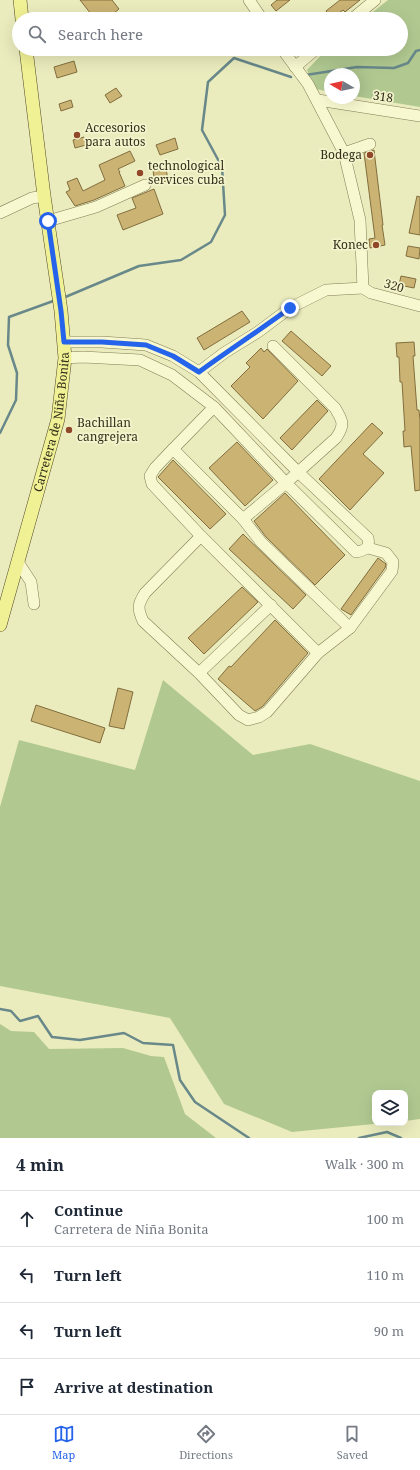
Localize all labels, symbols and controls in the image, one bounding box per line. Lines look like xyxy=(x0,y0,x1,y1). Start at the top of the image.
search box xyxy=(12,12,408,56)
icon: search xyxy=(26,23,48,45)
text: Search here xyxy=(58,24,143,44)
north arrow xyxy=(324,68,360,104)
street label: 318 xyxy=(372,87,395,106)
place label: Accesorios para autos xyxy=(85,119,146,150)
marker: Accesorios para autos xyxy=(72,130,82,140)
place label: Bodega xyxy=(320,146,362,163)
marker: Bodega xyxy=(365,150,375,160)
place label: technological services cuba xyxy=(148,157,225,188)
marker: technological services cuba xyxy=(135,168,145,178)
route start xyxy=(39,212,57,230)
place label: Konec xyxy=(333,236,368,253)
marker: Konec xyxy=(371,240,381,250)
street label: 320 xyxy=(382,275,406,297)
route end xyxy=(281,299,299,317)
street label: Carretera de Niña Bonita xyxy=(29,351,73,494)
place label: Bachillan cangrejera xyxy=(77,414,138,445)
marker: Bachillan cangrejera xyxy=(64,425,74,435)
map controls xyxy=(372,1090,408,1126)
button: layers xyxy=(372,1090,408,1126)
text: 4 min xyxy=(16,1153,64,1176)
text: Walk · 300 m xyxy=(325,1155,404,1173)
text: Continue xyxy=(54,1200,123,1220)
icon: ahead xyxy=(16,1208,38,1230)
text: 100 m xyxy=(367,1210,404,1228)
text: Carretera de Niña Bonita xyxy=(54,1220,209,1238)
icon: left xyxy=(16,1264,38,1286)
text: Turn left xyxy=(54,1265,122,1285)
text: 110 m xyxy=(367,1266,404,1284)
icon: left xyxy=(16,1320,38,1342)
text: Turn left xyxy=(54,1321,122,1341)
text: 90 m xyxy=(374,1322,404,1340)
icon: arrive xyxy=(16,1376,38,1398)
text: Arrive at destination xyxy=(54,1377,213,1397)
tab: Map xyxy=(52,1423,75,1462)
tab: Directions xyxy=(179,1423,233,1462)
tab: Saved xyxy=(337,1423,368,1462)

